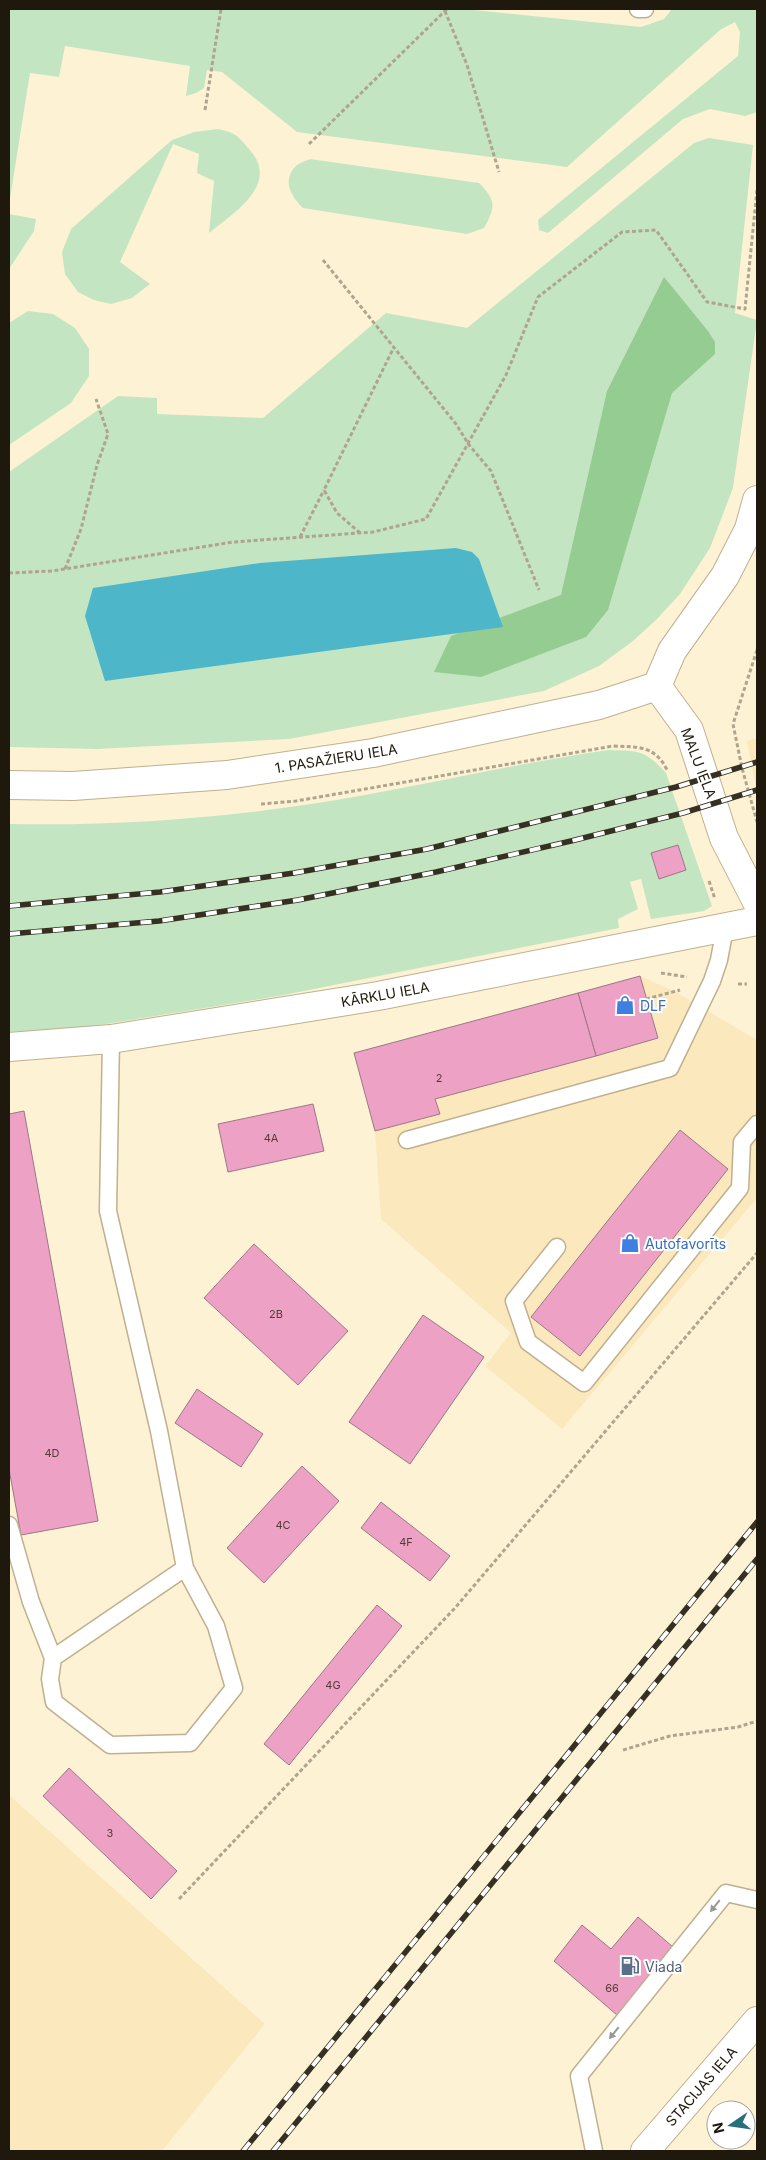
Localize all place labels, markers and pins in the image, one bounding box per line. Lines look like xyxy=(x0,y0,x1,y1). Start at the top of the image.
shop icon: DLF xyxy=(614,994,636,1016)
place label: DLF xyxy=(640,997,666,1014)
shop icon: Autofavorīts xyxy=(619,1232,641,1254)
place label: Autofavorīts xyxy=(645,1235,726,1252)
fuel station icon: Viada xyxy=(619,1955,641,1977)
place label: Viada xyxy=(645,1958,682,1975)

